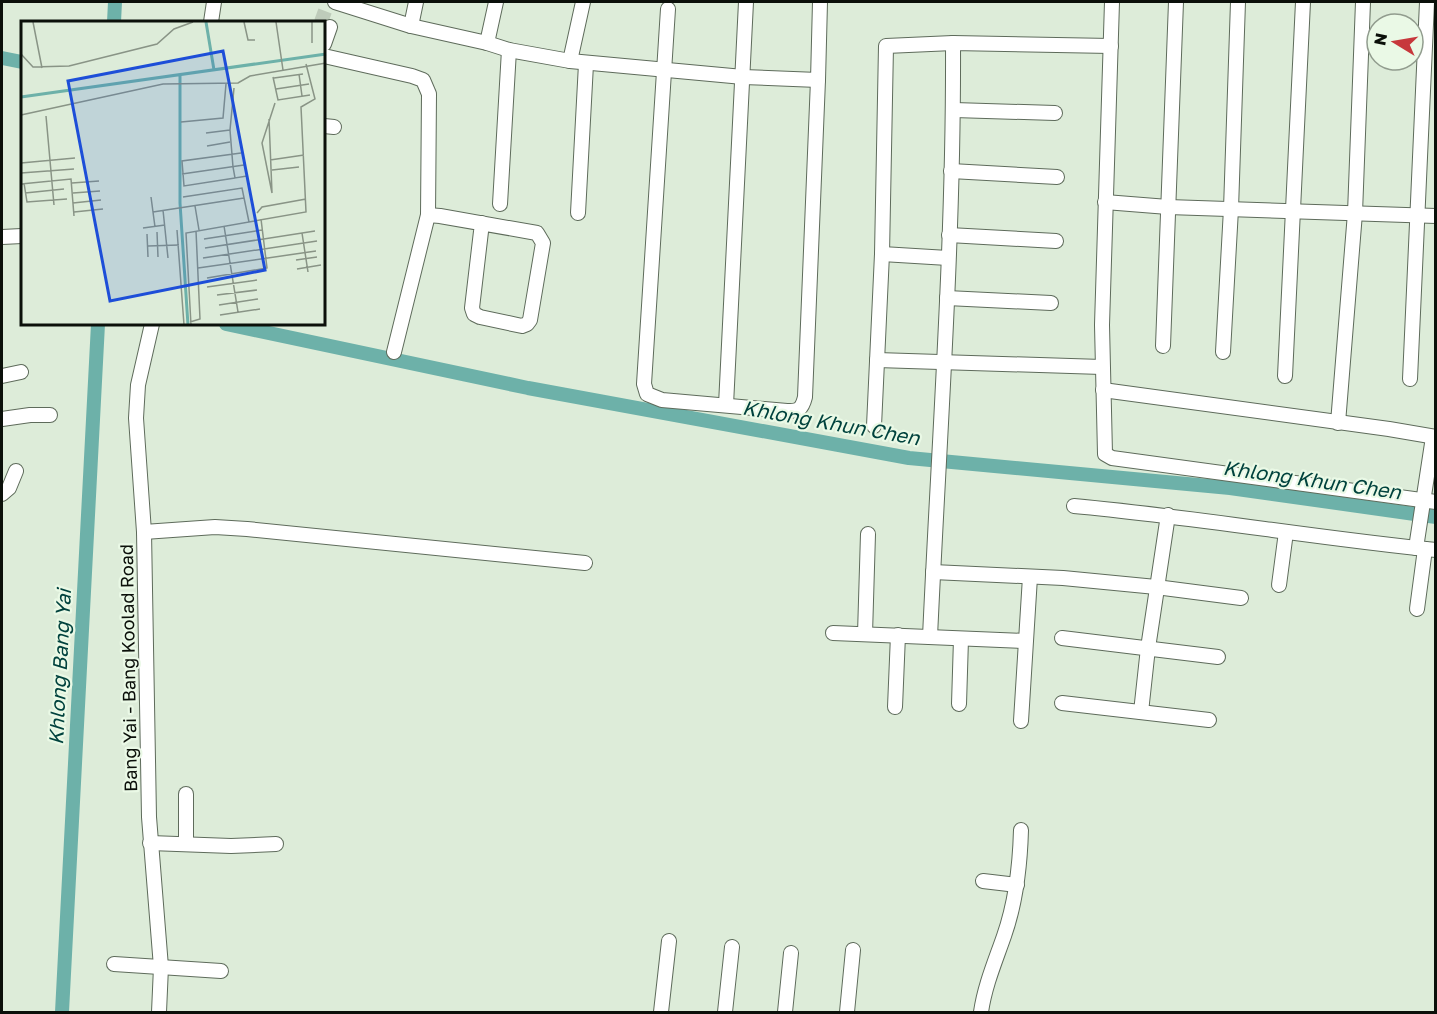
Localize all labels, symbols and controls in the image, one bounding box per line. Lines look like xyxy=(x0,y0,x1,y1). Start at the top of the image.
north arrow xyxy=(1365,12,1425,72)
inset map xyxy=(21,21,326,326)
text: N xyxy=(1369,31,1391,47)
water label: Khlong Khun Chen xyxy=(741,395,922,450)
water label: Khlong Khun Chen xyxy=(1222,455,1403,504)
street label: Bang Yai - Bang Koolad Road xyxy=(115,544,141,792)
water label: Khlong Bang Yai xyxy=(43,586,76,746)

